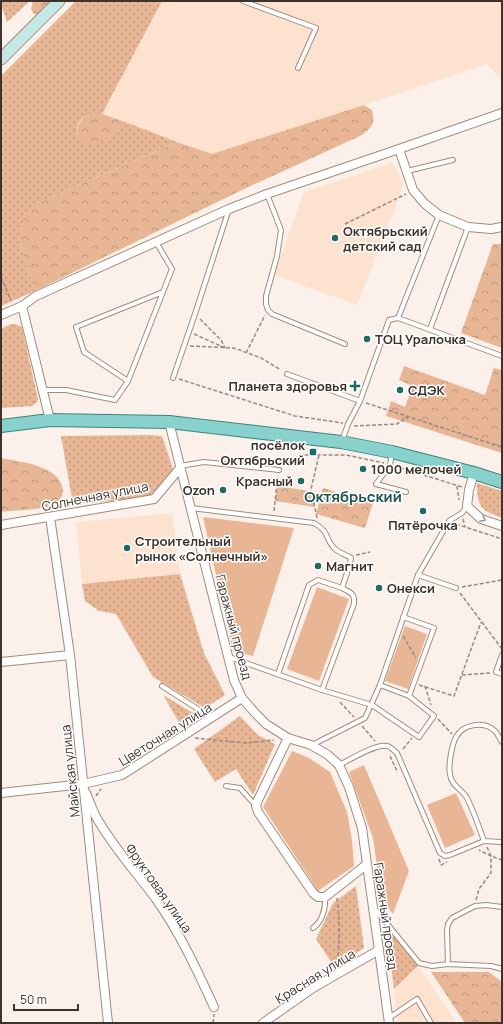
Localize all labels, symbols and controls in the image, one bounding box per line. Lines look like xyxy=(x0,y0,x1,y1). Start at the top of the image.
place label: Октябрьский детский сад xyxy=(343,222,428,255)
marker: Октябрьский детский сад xyxy=(330,233,340,243)
place label: ТОЦ Уралочка xyxy=(375,330,466,348)
marker: ТОЦ Уралочка xyxy=(362,334,372,344)
place label: Планета здоровья xyxy=(228,377,347,395)
marker: Планета здоровья xyxy=(350,381,360,391)
place label: СДЭК xyxy=(408,381,445,399)
marker: СДЭК xyxy=(395,385,405,395)
place label: посёлок Октябрьский xyxy=(220,436,306,469)
marker: посёлок Октябрьский xyxy=(308,447,318,457)
place label: 1000 мелочей xyxy=(371,460,461,478)
marker: 1000 мелочей xyxy=(358,464,368,474)
place label: Красный xyxy=(236,472,293,490)
marker: Красный xyxy=(296,476,306,486)
street label: Солнечная улица xyxy=(40,477,150,515)
place label: Ozon xyxy=(183,481,215,499)
marker: Ozon xyxy=(218,485,228,495)
district label: Октябрьский xyxy=(304,486,402,507)
marker: Пятёрочка xyxy=(418,506,428,516)
one-way arrow xyxy=(479,514,486,522)
place label: Пятёрочка xyxy=(388,516,458,534)
place label: Строительный рынок «Солнечный» xyxy=(135,532,268,565)
marker: Строительный рынок «Солнечный» xyxy=(122,543,132,553)
place label: Магнит xyxy=(326,557,374,575)
marker: Магнит xyxy=(313,561,323,571)
street label: Гаражный проезд xyxy=(211,572,257,682)
place label: Онекси xyxy=(387,579,435,597)
marker: Онекси xyxy=(374,583,384,593)
street label: Цветочная улица xyxy=(115,698,215,770)
street label: Майская улица xyxy=(56,724,84,818)
street label: Фруктовая улица xyxy=(122,840,196,936)
street label: Гаражный проезд xyxy=(370,861,402,971)
street label: Красная улица xyxy=(272,944,358,1008)
scale bar xyxy=(14,986,78,1012)
text: 50 m xyxy=(20,991,47,1008)

